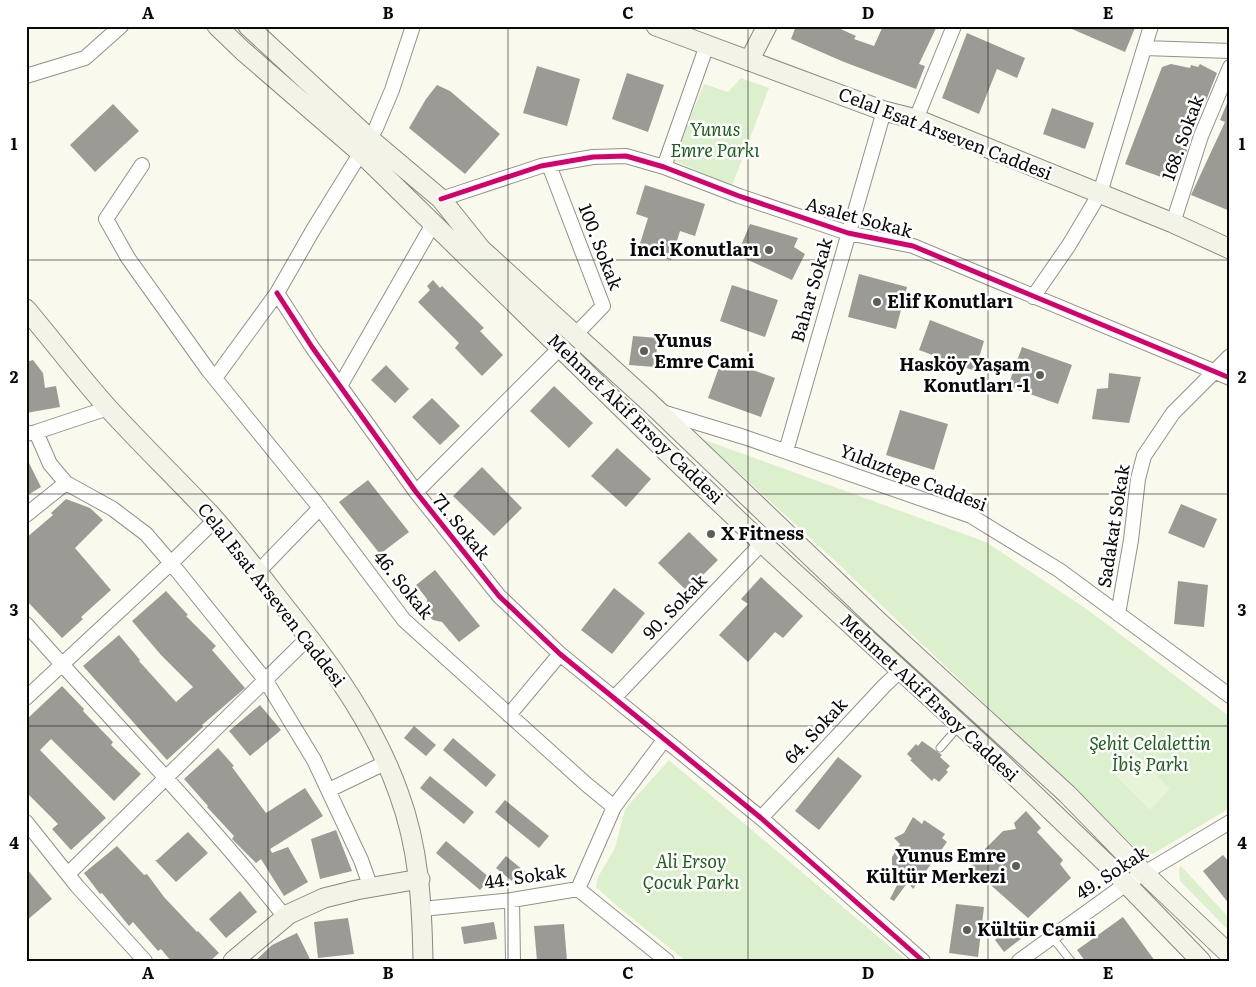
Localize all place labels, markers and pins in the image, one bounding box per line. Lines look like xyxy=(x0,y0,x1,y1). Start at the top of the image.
place label: İnci Konutları xyxy=(629,235,759,262)
marker: İnci Konutları xyxy=(763,244,775,256)
place label: Elif Konutları xyxy=(887,287,1013,314)
marker: Elif Konutları xyxy=(871,296,883,308)
place label: Yunus Emre Cami xyxy=(654,326,755,374)
marker: Yunus Emre Cami xyxy=(638,345,650,357)
place label: Hasköy Yaşam Konutları -1 xyxy=(899,350,1031,398)
marker: Hasköy Yaşam Konutları -1 xyxy=(1034,369,1046,381)
place label: X Fitness xyxy=(721,519,804,546)
marker: X Fitness xyxy=(705,528,717,540)
place label: Yunus Emre Kültür Merkezi xyxy=(866,841,1006,889)
marker: Yunus Emre Kültür Merkezi xyxy=(1010,860,1022,872)
place label: Kültür Camii xyxy=(977,915,1096,942)
marker: Kültür Camii xyxy=(961,924,973,936)

